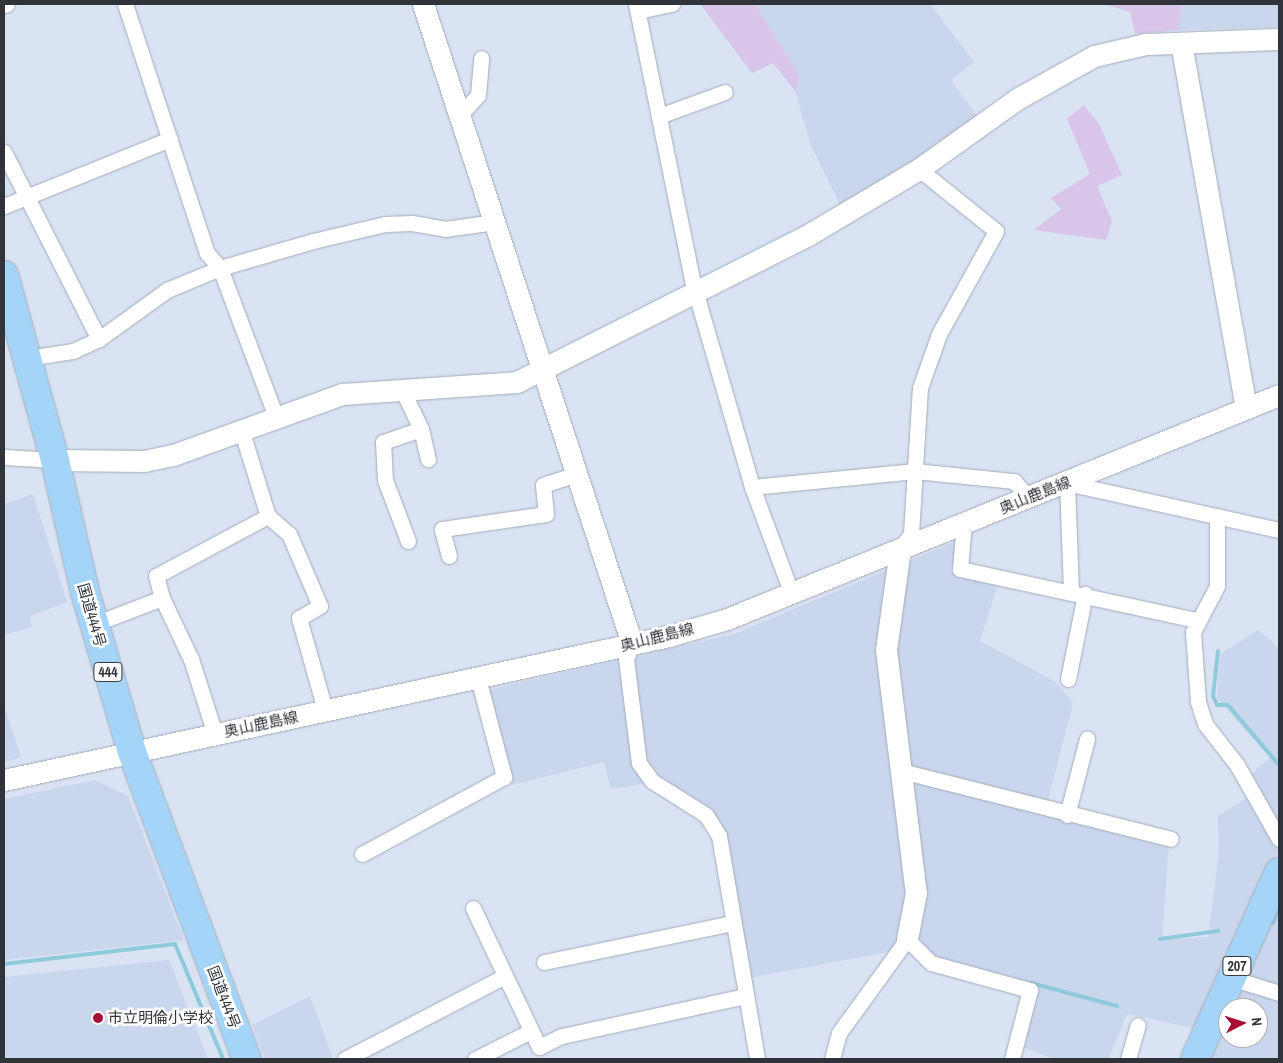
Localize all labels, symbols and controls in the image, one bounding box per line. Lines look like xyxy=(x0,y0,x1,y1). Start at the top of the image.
street label: 奥山鹿島線 xyxy=(997,473,1073,517)
street label: 国道444号 xyxy=(74,581,110,649)
street label: 奥山鹿島線 xyxy=(618,619,696,655)
road number: 444 xyxy=(93,660,123,684)
street label: 奥山鹿島線 xyxy=(222,707,300,741)
road number: 207 xyxy=(1222,954,1252,978)
street label: 国道444号 xyxy=(204,963,244,1031)
north arrow xyxy=(1218,998,1268,1048)
place label: 市立明倫小学校 xyxy=(108,1009,213,1027)
marker: 市立明倫小学校 xyxy=(92,1012,104,1024)
text: N xyxy=(1248,1017,1266,1027)

